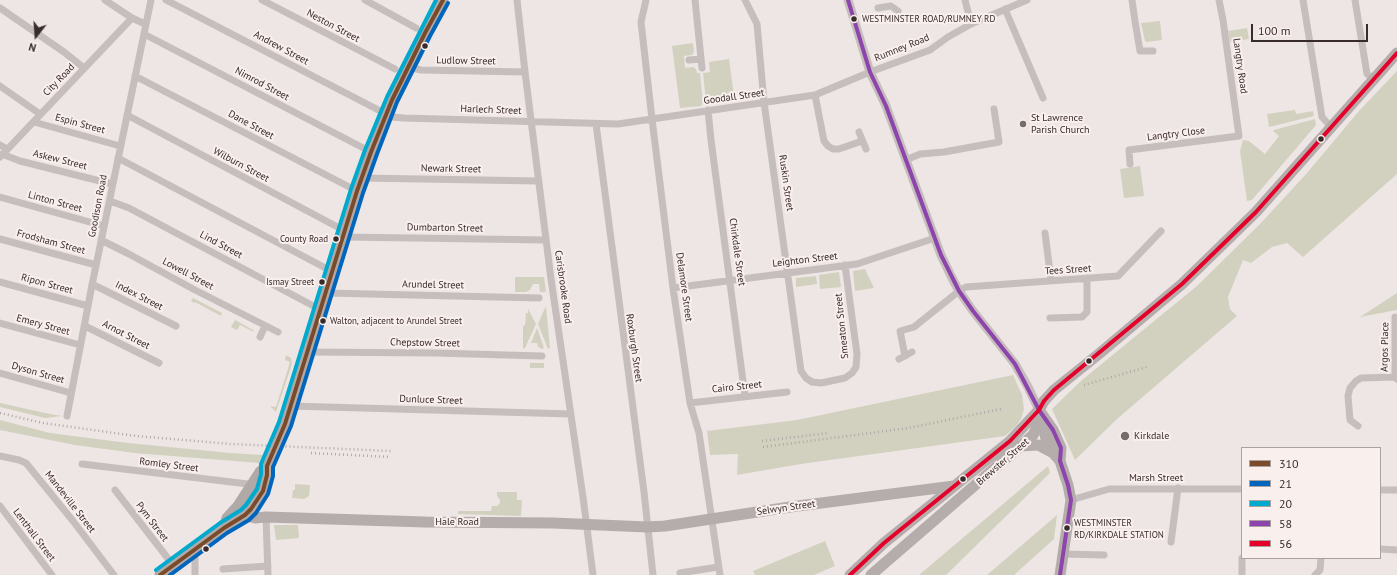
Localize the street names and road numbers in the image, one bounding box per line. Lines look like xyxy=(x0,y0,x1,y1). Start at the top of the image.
street label: Neston Street xyxy=(304,7,362,45)
street label: Andrew Street xyxy=(251,28,311,68)
street label: Rumney Road xyxy=(873,32,931,64)
street label: Langtry Road xyxy=(1230,37,1250,95)
street label: Ludlow Street xyxy=(436,54,496,68)
street label: City Road xyxy=(41,61,77,99)
street label: Nimrod Street xyxy=(233,65,291,103)
street label: Goodall Street xyxy=(703,87,765,107)
street label: Harlech Street xyxy=(460,103,522,117)
street label: Dane Street xyxy=(226,108,276,142)
street label: Espin Street xyxy=(54,112,106,136)
street label: Langtry Close xyxy=(1146,125,1206,143)
street label: Wilburn Street xyxy=(211,145,271,185)
street label: Askew Street xyxy=(32,147,88,173)
street label: Ruskin Street xyxy=(776,154,796,212)
street label: Newark Street xyxy=(421,162,481,176)
street label: Goodison Road xyxy=(86,174,110,238)
street label: Linton Street xyxy=(27,189,83,215)
street label: Chirkdale Street xyxy=(726,217,748,287)
street label: Dumbarton Street xyxy=(407,221,483,235)
street label: Frodsham Street xyxy=(16,227,86,257)
street label: Lind Street xyxy=(197,229,245,261)
street label: Carisbrooke Road xyxy=(552,250,574,324)
street label: Leighton Street xyxy=(772,250,838,270)
street label: Delamore Street xyxy=(673,252,695,322)
street label: Lowell Street xyxy=(160,256,216,292)
street label: Tees Street xyxy=(1044,262,1092,278)
street label: Ripon Street xyxy=(20,271,74,297)
street label: Arundel Street xyxy=(402,278,464,292)
street label: Index Street xyxy=(113,279,165,313)
street label: Smeaton Street xyxy=(833,293,851,359)
street label: Emery Street xyxy=(15,312,71,338)
street label: Roxburgh Street xyxy=(623,313,645,383)
street label: Arnot Street xyxy=(100,318,152,352)
street label: Argos Place xyxy=(1379,322,1391,372)
street label: Chepstow Street xyxy=(390,336,460,350)
street label: Dyson Street xyxy=(10,360,66,386)
street label: Cairo Street xyxy=(711,378,763,396)
street label: Dunluce Street xyxy=(399,393,463,407)
street label: Brewster Street xyxy=(974,436,1032,488)
street label: Romley Street xyxy=(139,455,199,475)
street label: Mandeville Street xyxy=(42,469,98,535)
street label: Marsh Street xyxy=(1129,472,1183,484)
street label: Selwyn Street xyxy=(756,498,816,518)
street label: Pym Street xyxy=(133,500,171,544)
street label: Lenthall Street xyxy=(10,506,58,564)
street label: Hale Road xyxy=(435,516,479,528)

